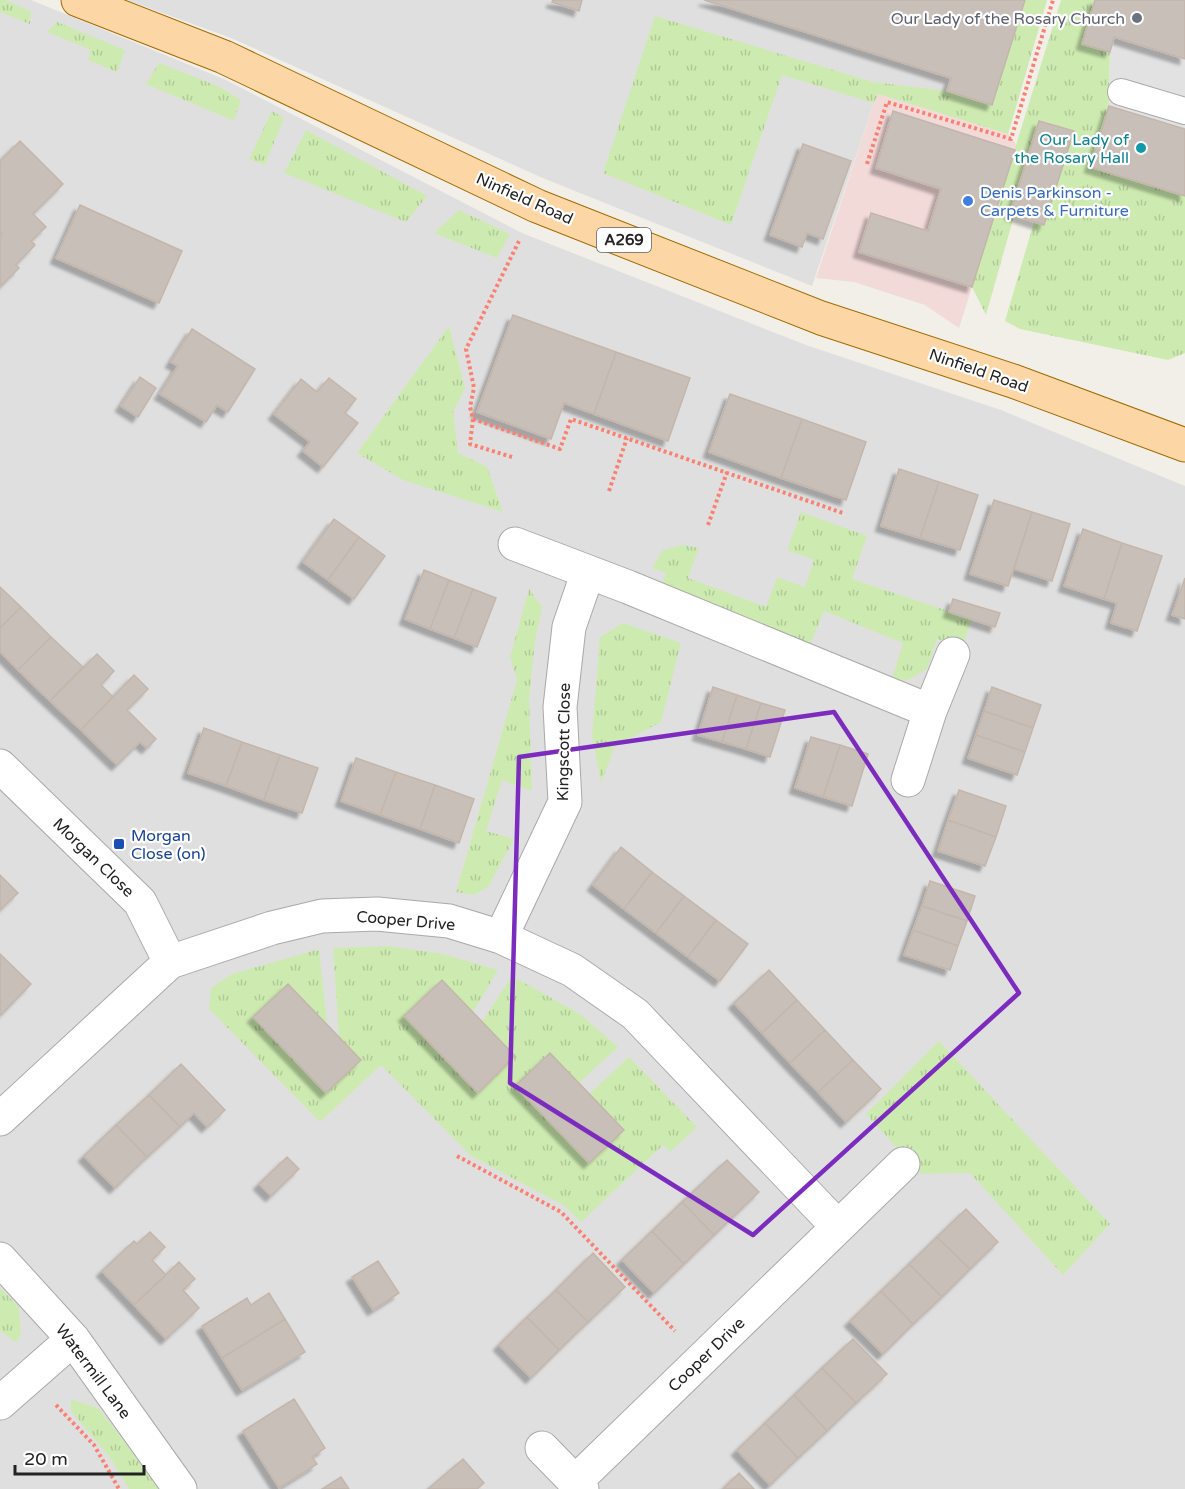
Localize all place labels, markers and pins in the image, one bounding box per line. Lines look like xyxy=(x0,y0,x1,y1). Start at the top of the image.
place label: Our Lady of the Rosary Church xyxy=(891,9,1125,29)
marker: Our Lady of the Rosary Church xyxy=(1130,11,1144,25)
place label: Our Lady of the Rosary Hall xyxy=(1014,130,1130,168)
marker: Our Lady of the Rosary Hall xyxy=(1134,141,1148,155)
place label: Denis Parkinson - Carpets & Furniture xyxy=(980,183,1129,221)
marker: Denis Parkinson - Carpets & Furniture xyxy=(961,194,975,208)
place label: Morgan Close (on) xyxy=(131,826,205,864)
marker: Morgan Close (on) xyxy=(112,837,126,851)

